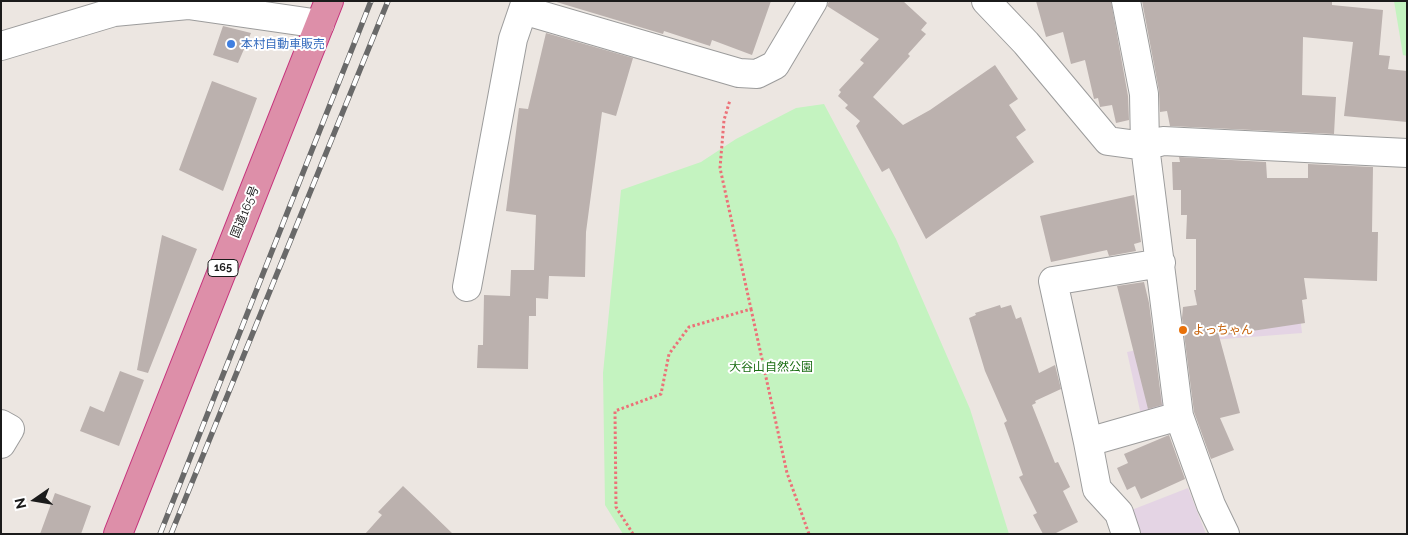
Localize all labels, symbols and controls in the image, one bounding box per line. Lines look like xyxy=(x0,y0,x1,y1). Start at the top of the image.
place label: 本村自動車販売 xyxy=(241,37,325,51)
marker: 本村自動車販売 xyxy=(225,38,237,50)
street label: 国道165号 xyxy=(228,184,262,240)
road number: 165 xyxy=(208,260,238,276)
place label: よっちゃん xyxy=(1193,323,1253,337)
marker: よっちゃん xyxy=(1177,324,1189,336)
park label: 大谷山自然公園 xyxy=(729,360,813,374)
north arrow xyxy=(10,475,60,525)
text: N xyxy=(11,496,29,510)

